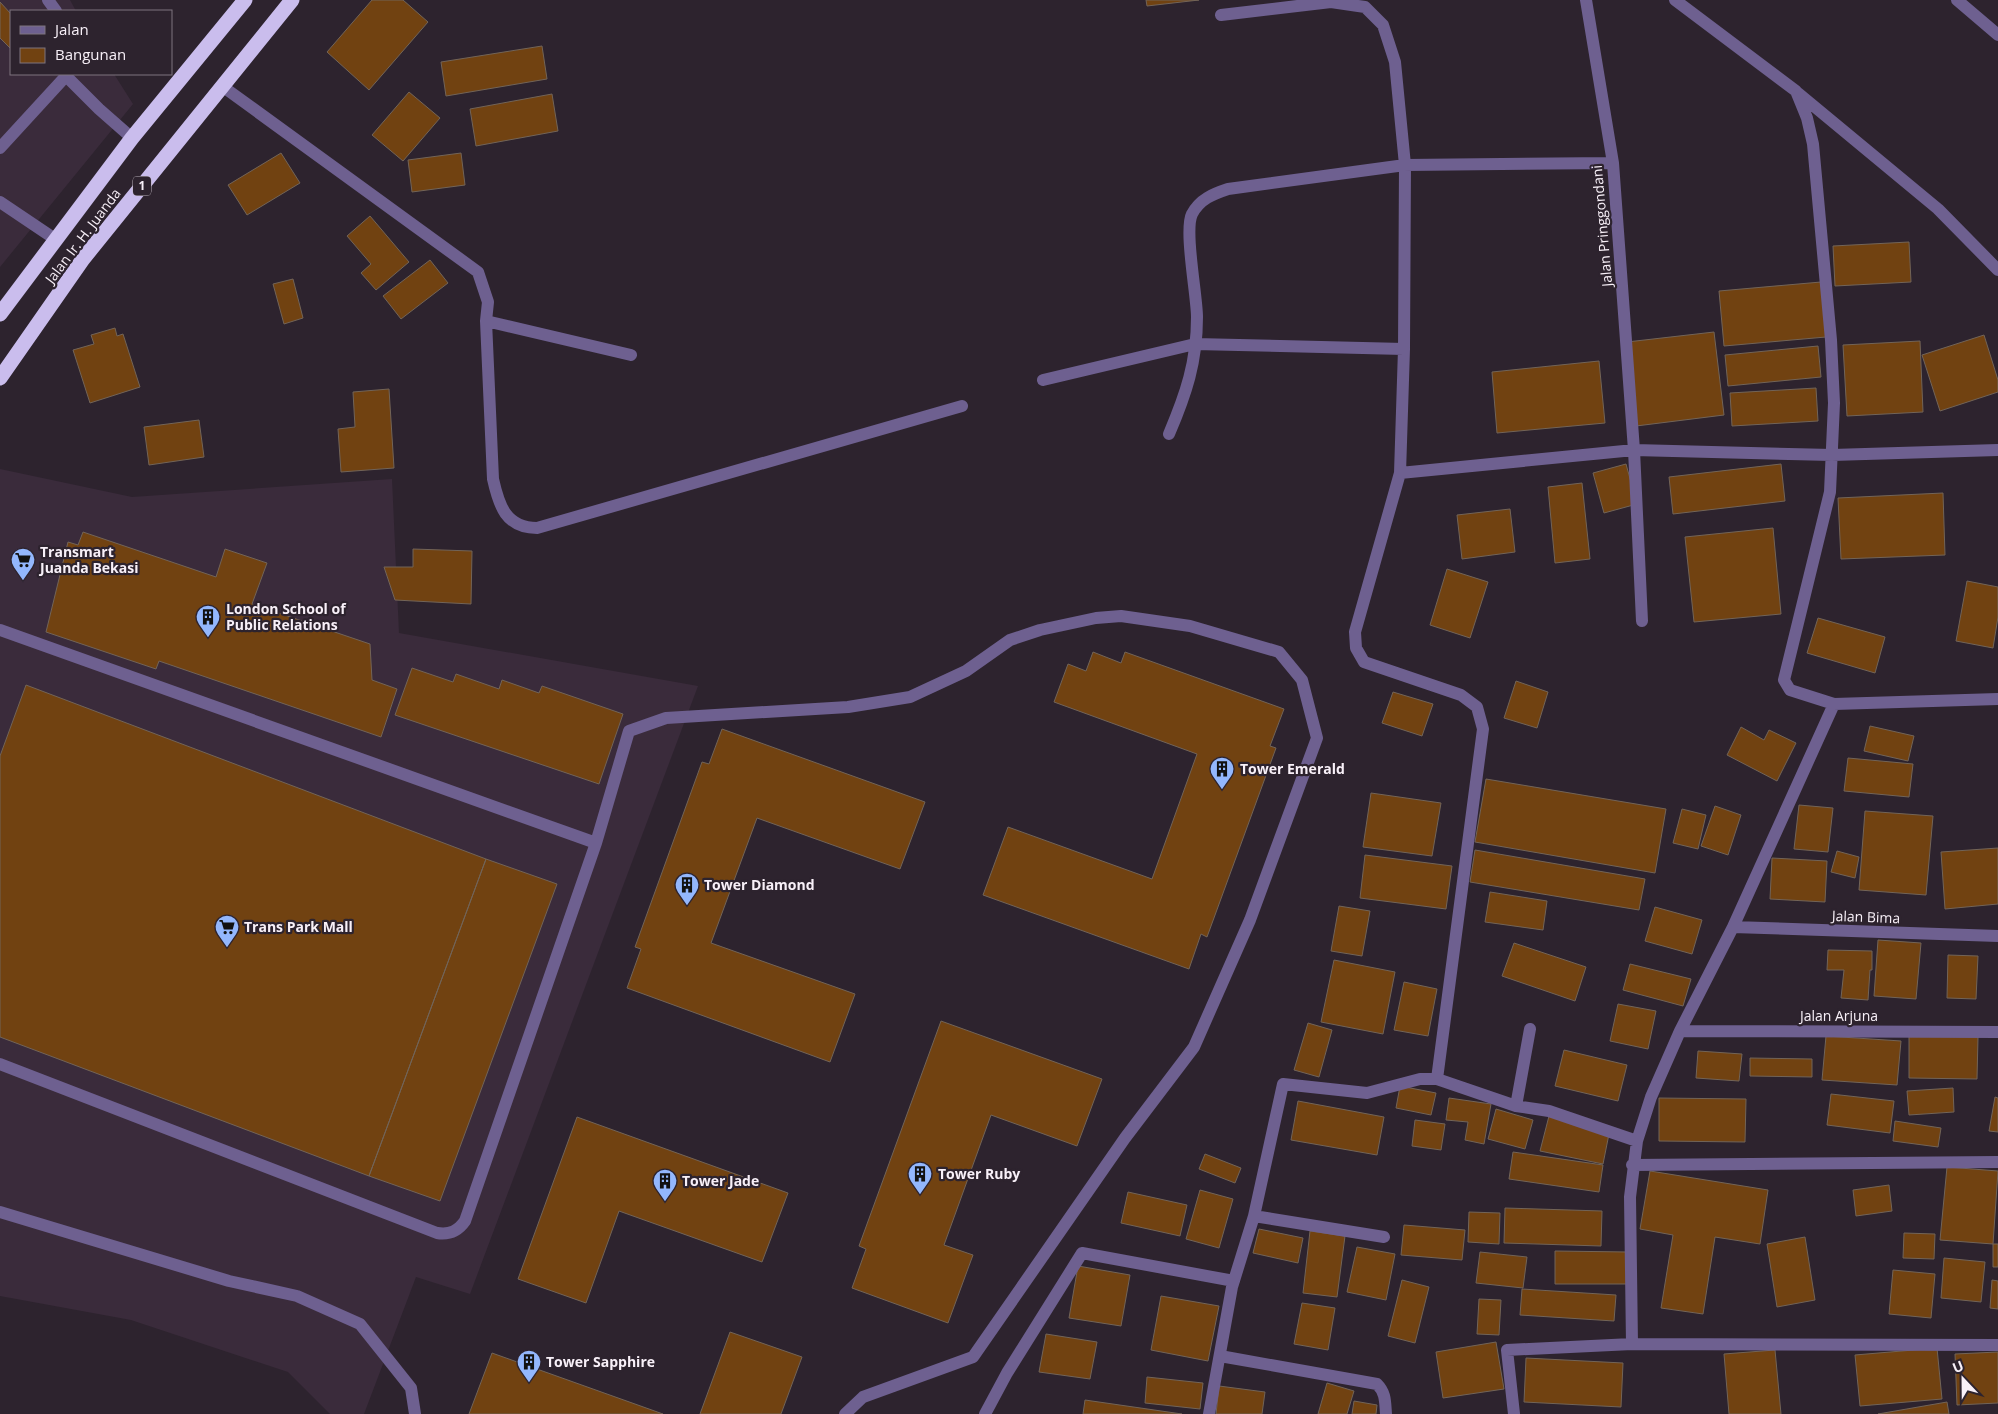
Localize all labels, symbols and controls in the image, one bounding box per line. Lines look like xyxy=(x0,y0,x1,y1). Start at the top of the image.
legend xyxy=(10,10,172,75)
text: Jalan xyxy=(53,19,89,39)
text: Bangunan xyxy=(55,44,126,64)
street label: Jalan Pringgondani xyxy=(1587,164,1616,290)
road number: 1 xyxy=(133,177,151,196)
street label: Jalan Ir. H. Juanda xyxy=(39,184,125,289)
place label: Transmart Juanda Bekasi xyxy=(38,542,139,577)
supermarket icon: Transmart Juanda Bekasi xyxy=(10,547,36,581)
place label: London School of Public Relations xyxy=(226,599,347,634)
building icon: London School of Public Relations xyxy=(195,604,221,638)
building icon: Tower Emerald xyxy=(1209,756,1235,790)
place label: Tower Emerald xyxy=(1240,759,1345,778)
building icon: Tower Diamond xyxy=(674,872,700,906)
place label: Tower Diamond xyxy=(704,875,815,894)
street label: Jalan Bima xyxy=(1830,906,1901,927)
supermarket icon: Trans Park Mall xyxy=(214,914,240,948)
place label: Trans Park Mall xyxy=(244,917,353,936)
street label: Jalan Arjuna xyxy=(1798,1006,1878,1025)
building icon: Tower Ruby xyxy=(907,1161,933,1195)
place label: Tower Ruby xyxy=(938,1164,1020,1183)
building icon: Tower Jade xyxy=(652,1168,678,1202)
place label: Tower Jade xyxy=(682,1171,759,1190)
building icon: Tower Sapphire xyxy=(516,1349,542,1383)
place label: Tower Sapphire xyxy=(546,1352,655,1371)
north arrow xyxy=(1938,1354,1988,1404)
text: U xyxy=(1949,1356,1966,1377)

